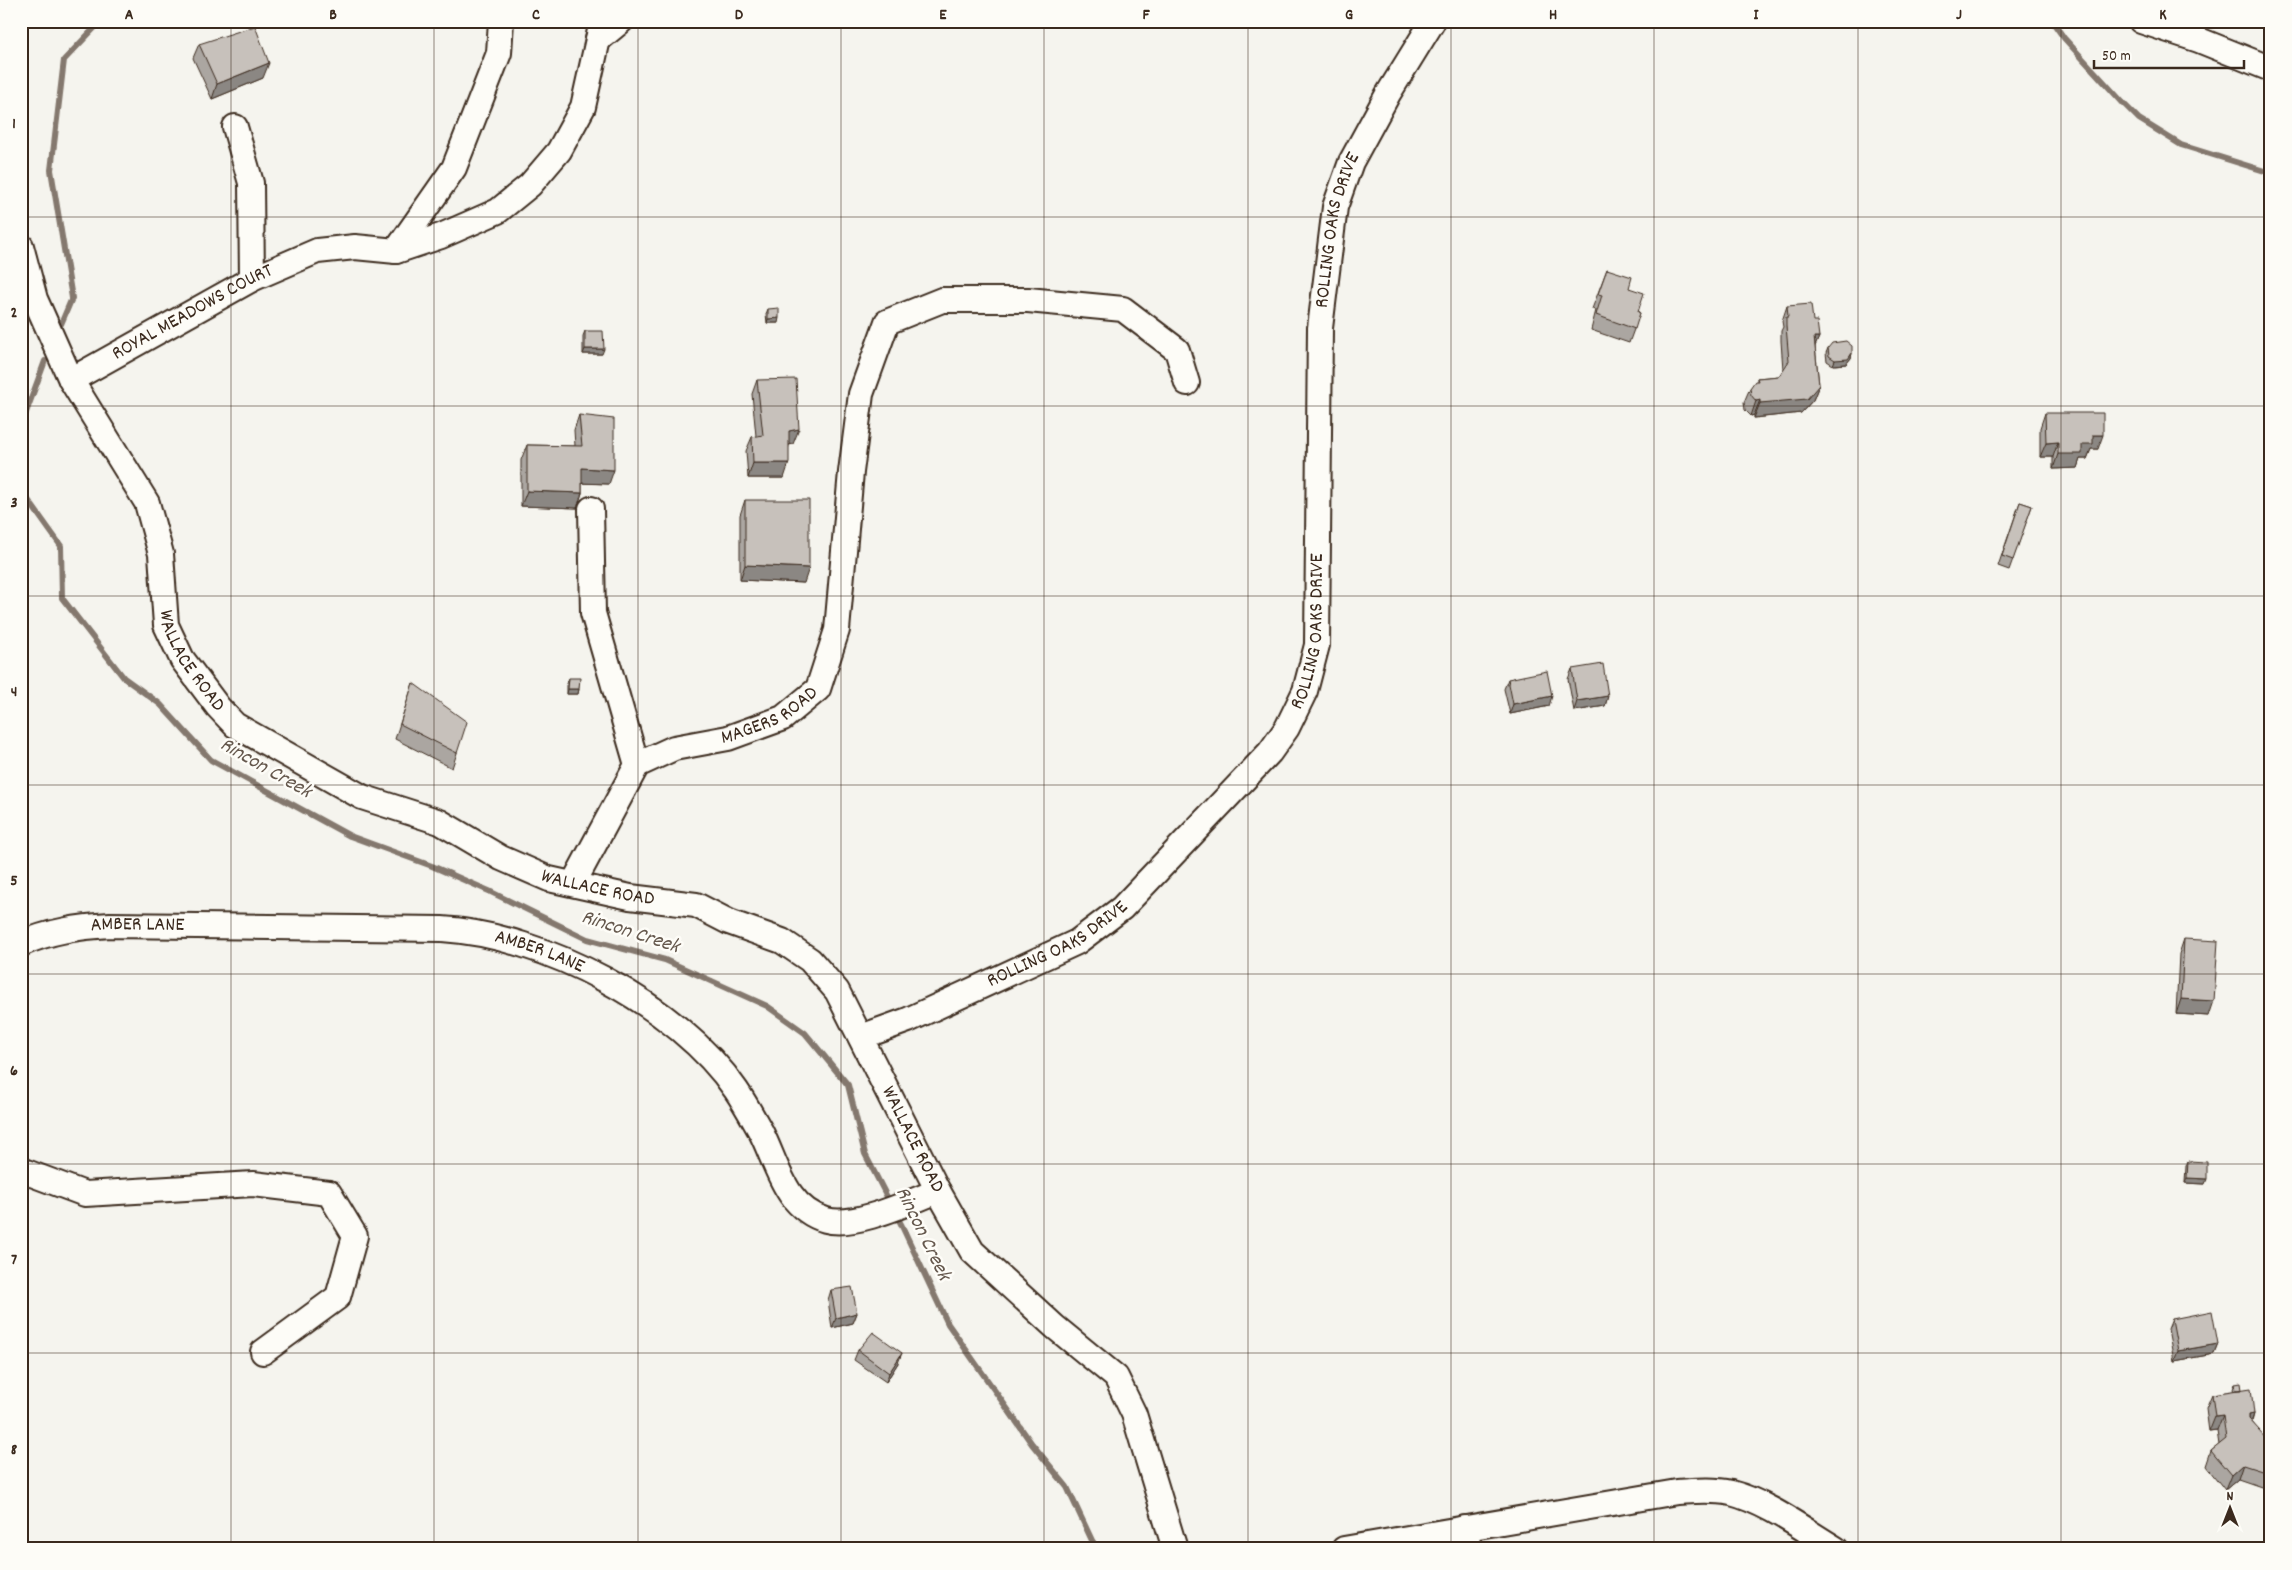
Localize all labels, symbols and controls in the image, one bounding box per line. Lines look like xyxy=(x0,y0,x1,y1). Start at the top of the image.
text: A xyxy=(125,4,134,27)
text: B xyxy=(329,4,337,27)
text: C xyxy=(532,4,540,27)
text: D xyxy=(735,4,744,27)
text: E xyxy=(939,4,947,27)
text: F xyxy=(1142,4,1150,27)
text: G xyxy=(1345,4,1353,27)
text: H xyxy=(1549,4,1557,27)
text: I xyxy=(1754,4,1760,27)
text: J xyxy=(1956,4,1962,27)
text: K xyxy=(2159,4,2167,27)
scale bar xyxy=(2094,38,2244,70)
text: 50 m xyxy=(2102,46,2131,68)
text: 1 xyxy=(12,113,16,136)
street label: ROLLING OAKS DRIVE xyxy=(1309,147,1368,310)
street label: ROYAL MEADOWS COURT xyxy=(107,258,277,368)
text: 2 xyxy=(11,302,18,325)
text: 3 xyxy=(10,492,18,515)
street label: ROLLING OAKS DRIVE xyxy=(1284,553,1332,715)
street label: WALLACE ROAD xyxy=(151,609,231,718)
street label: MAGERS ROAD xyxy=(719,680,825,753)
text: 4 xyxy=(11,681,17,704)
water label: Rincon Creek xyxy=(214,731,318,809)
street label: WALLACE ROAD xyxy=(536,863,656,914)
text: 5 xyxy=(10,870,18,893)
street label: ROLLING OAKS DRIVE xyxy=(983,895,1135,996)
water label: Rincon Creek xyxy=(577,903,685,964)
street label: AMBER LANE xyxy=(89,911,184,941)
street label: AMBER LANE xyxy=(492,923,589,981)
text: 6 xyxy=(10,1060,18,1083)
street label: WALLACE ROAD xyxy=(874,1082,951,1198)
water label: Rincon Creek xyxy=(886,1182,959,1288)
text: 7 xyxy=(11,1249,17,1272)
text: 8 xyxy=(11,1439,18,1462)
north arrow xyxy=(2204,1482,2254,1532)
text: N xyxy=(2227,1487,2234,1507)

